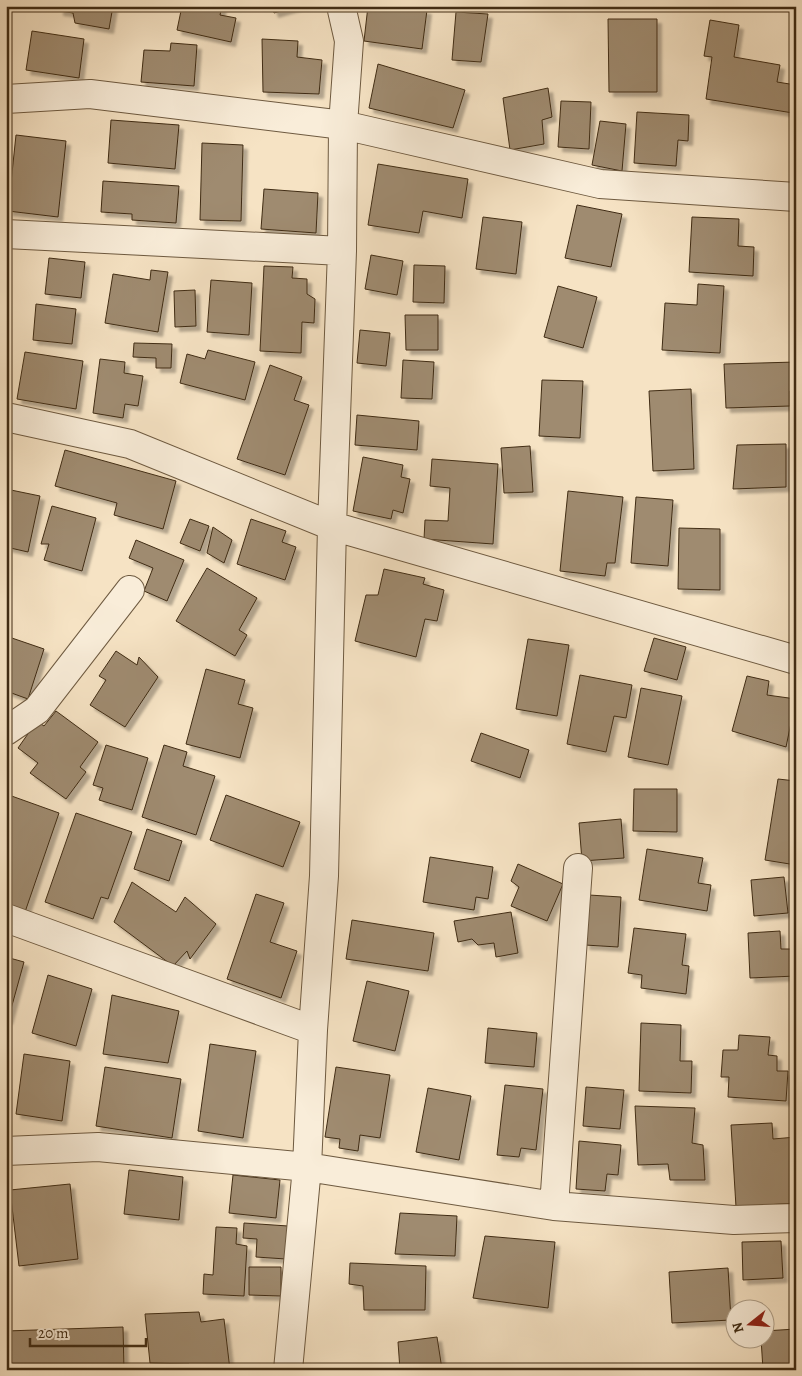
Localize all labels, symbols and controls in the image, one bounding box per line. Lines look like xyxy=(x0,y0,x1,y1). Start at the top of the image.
north arrow xyxy=(724,1298,774,1348)
scale bar xyxy=(30,1316,146,1348)
text: N xyxy=(727,1320,749,1335)
text: 20 m xyxy=(38,1323,69,1343)

